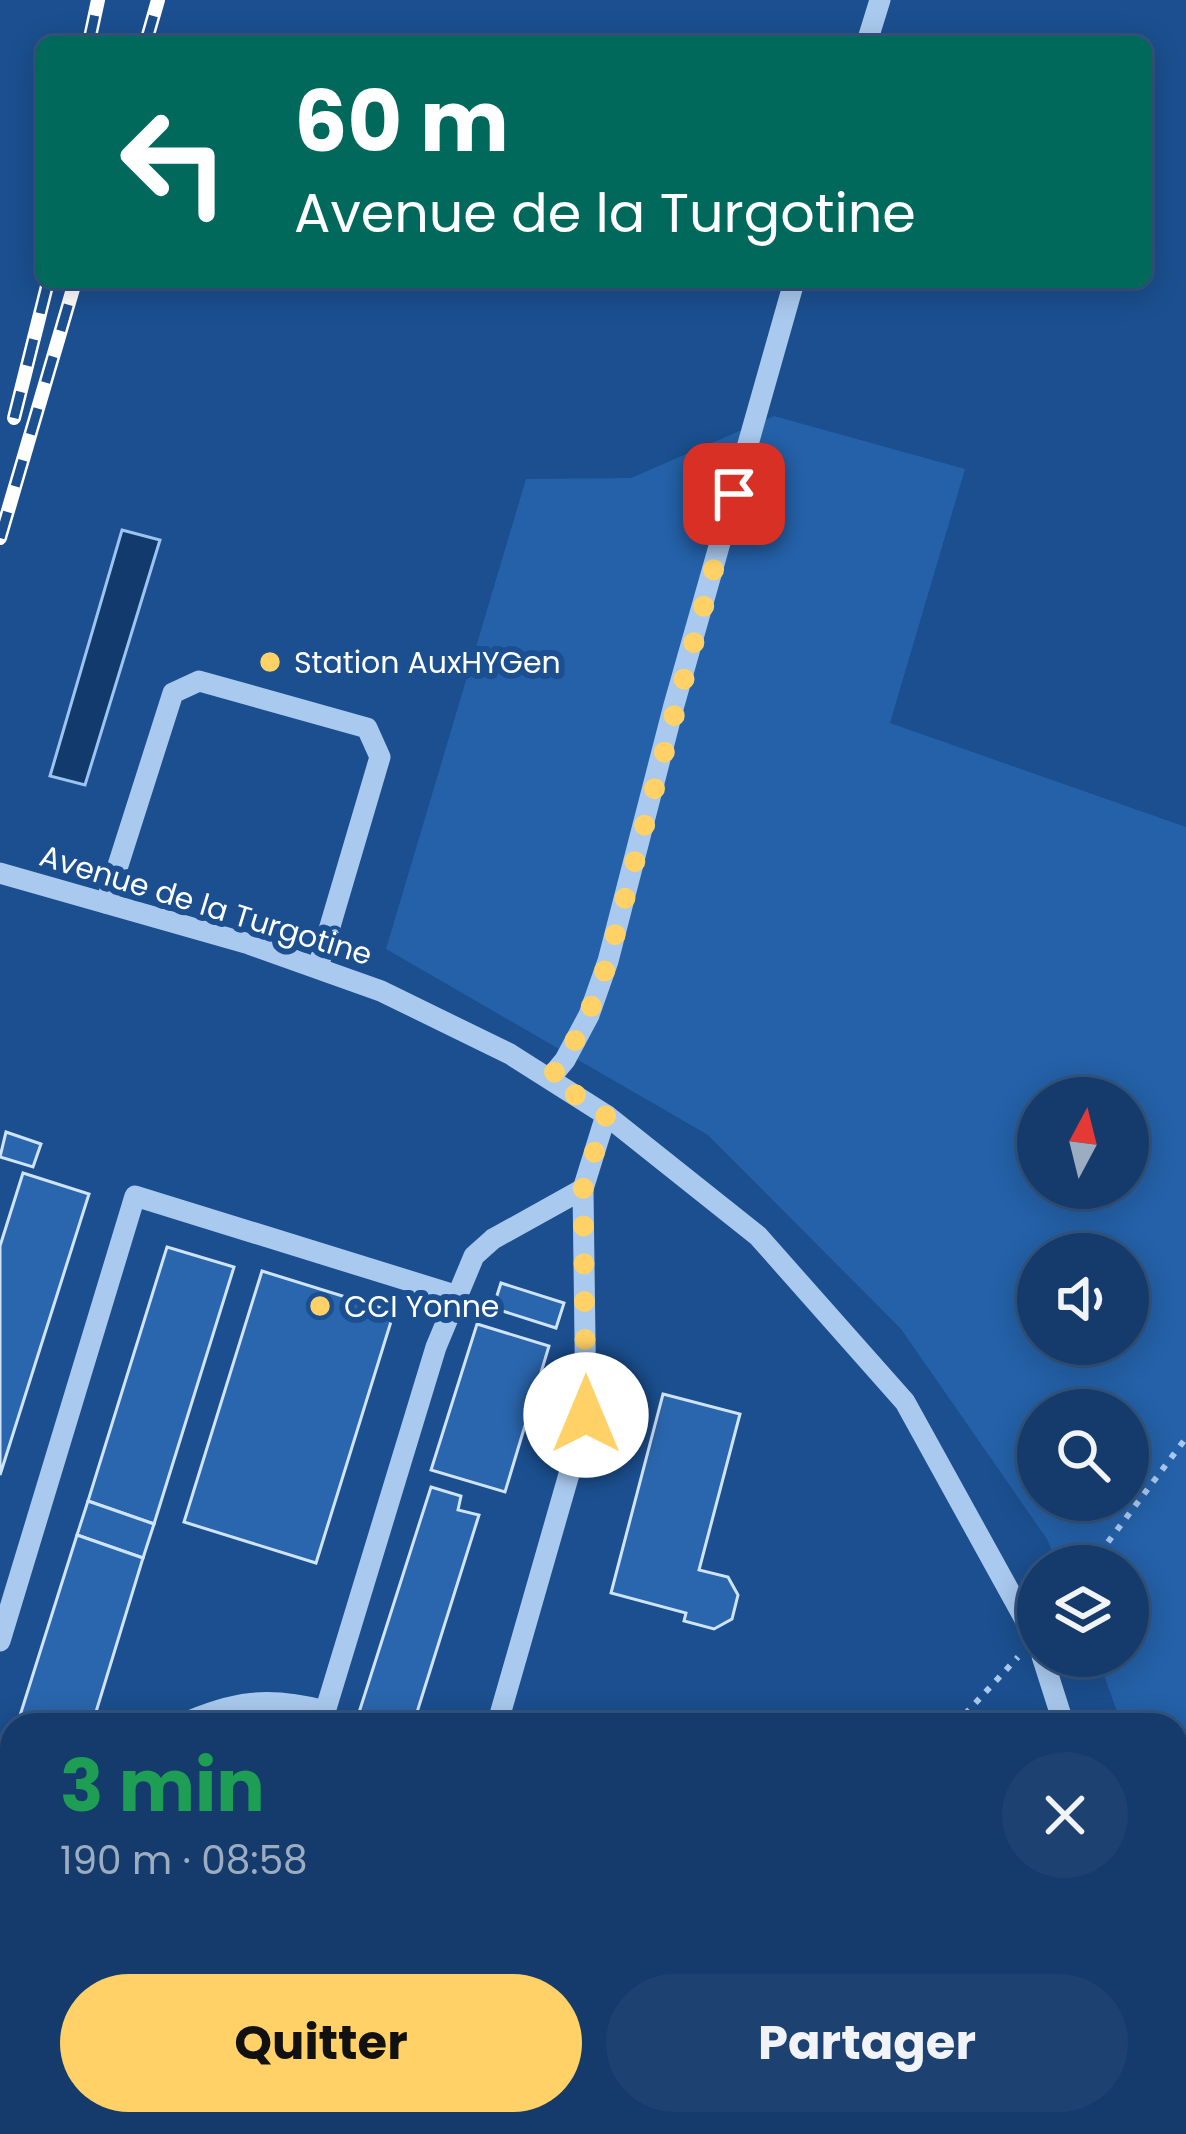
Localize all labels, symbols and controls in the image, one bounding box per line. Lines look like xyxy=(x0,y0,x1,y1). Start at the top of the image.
text: 60 m xyxy=(294,63,509,180)
icon: left xyxy=(96,84,252,240)
text: Avenue de la Turgotine xyxy=(294,175,916,251)
pin xyxy=(683,443,785,545)
icon: arrive xyxy=(701,461,767,527)
place label: Station AuxHYGen xyxy=(294,641,561,684)
marker: Station AuxHYGen xyxy=(257,649,283,675)
street label: Avenue de la Turgotine xyxy=(35,834,377,976)
north arrow xyxy=(1017,1077,1149,1209)
map controls xyxy=(1017,1077,1149,1677)
button: sound xyxy=(1017,1233,1149,1365)
place label: CCI Yonne xyxy=(344,1285,499,1328)
marker: CCI Yonne xyxy=(307,1293,333,1319)
position arrow xyxy=(523,1352,649,1478)
button: search xyxy=(1017,1389,1149,1521)
button: layers xyxy=(1017,1545,1149,1677)
text: 3 min xyxy=(60,1735,265,1836)
button: close xyxy=(1002,1752,1128,1878)
text: 190 m · 08:58 xyxy=(60,1833,308,1888)
button: Quitter xyxy=(60,1974,582,2112)
button: Partager xyxy=(606,1974,1128,2112)

